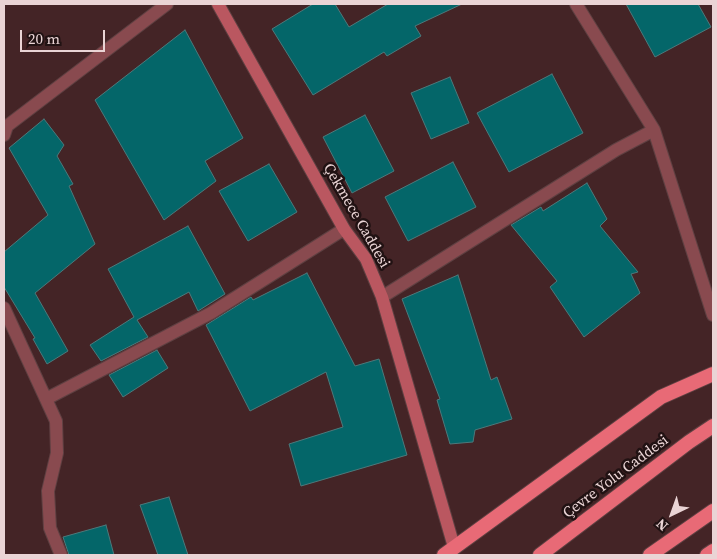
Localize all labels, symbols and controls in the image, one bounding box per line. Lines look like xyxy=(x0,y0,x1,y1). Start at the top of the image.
scale bar xyxy=(22,20,108,52)
text: 20 m xyxy=(28,28,60,49)
street label: Çekmece Caddesi xyxy=(319,161,393,271)
street label: Çevre Yolu Caddesi xyxy=(560,431,672,523)
north arrow xyxy=(647,489,697,539)
text: N xyxy=(651,514,672,536)

